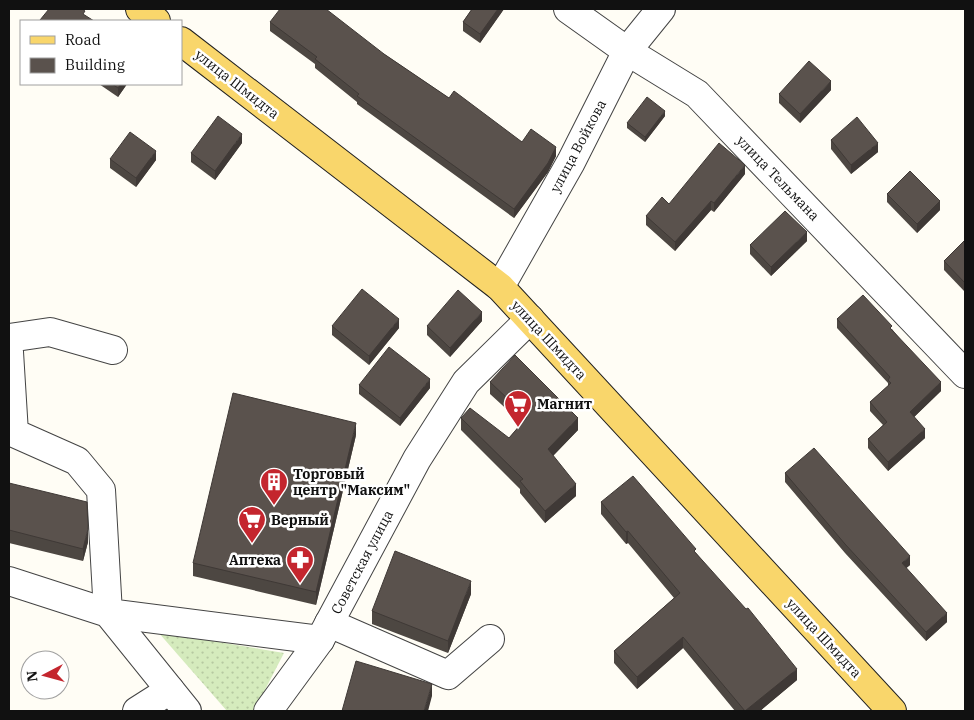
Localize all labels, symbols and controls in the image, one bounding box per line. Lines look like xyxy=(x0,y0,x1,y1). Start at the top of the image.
legend xyxy=(20,20,182,85)
text: Road xyxy=(65,30,101,49)
street label: улица Шмидта xyxy=(191,45,283,123)
text: Building xyxy=(65,55,125,74)
street label: улица Войкова xyxy=(546,96,610,196)
street label: улица Тельмана xyxy=(733,132,824,225)
street label: улица Шмидта xyxy=(508,297,591,384)
supermarket icon: Магнит xyxy=(503,389,533,428)
place label: Магнит xyxy=(537,395,592,413)
place label: Торговый центр "Максим" xyxy=(293,465,410,499)
building icon: Торговый центр "Максим" xyxy=(259,467,289,506)
supermarket icon: Верный xyxy=(237,505,267,544)
street label: Советская улица xyxy=(327,507,397,617)
place label: Верный xyxy=(271,511,329,529)
pharmacy icon: Аптека xyxy=(285,545,315,584)
place label: Аптека xyxy=(229,551,281,569)
street label: улица Шмидта xyxy=(783,595,866,682)
north arrow xyxy=(20,650,70,700)
text: N xyxy=(23,670,42,683)

